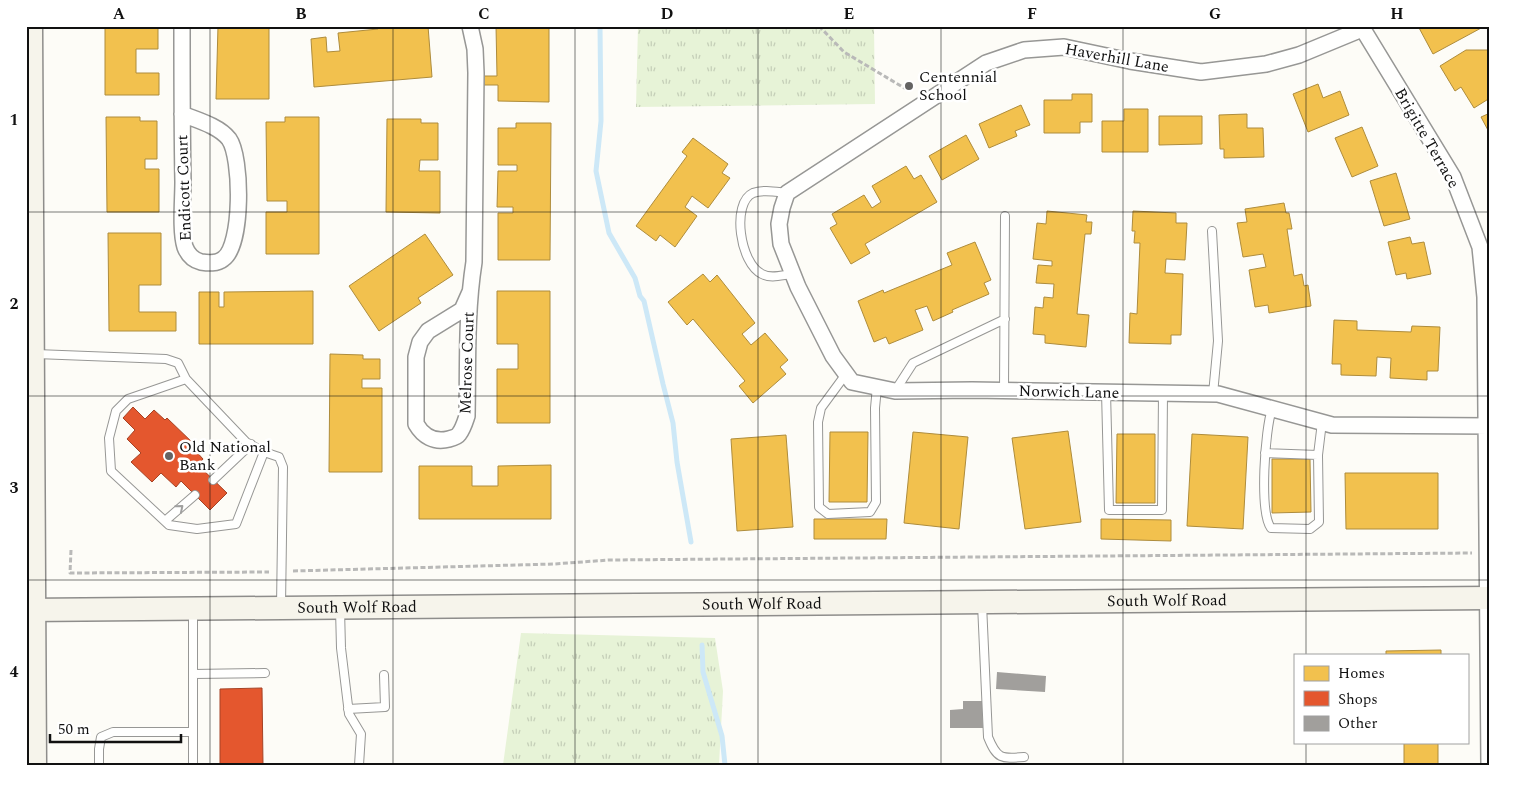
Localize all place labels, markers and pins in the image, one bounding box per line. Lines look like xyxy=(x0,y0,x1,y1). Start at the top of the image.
place label: Centennial School xyxy=(919,65,997,107)
marker: Centennial School xyxy=(903,80,915,92)
place label: Old National Bank xyxy=(179,435,271,477)
marker: Old National Bank xyxy=(163,450,175,462)

